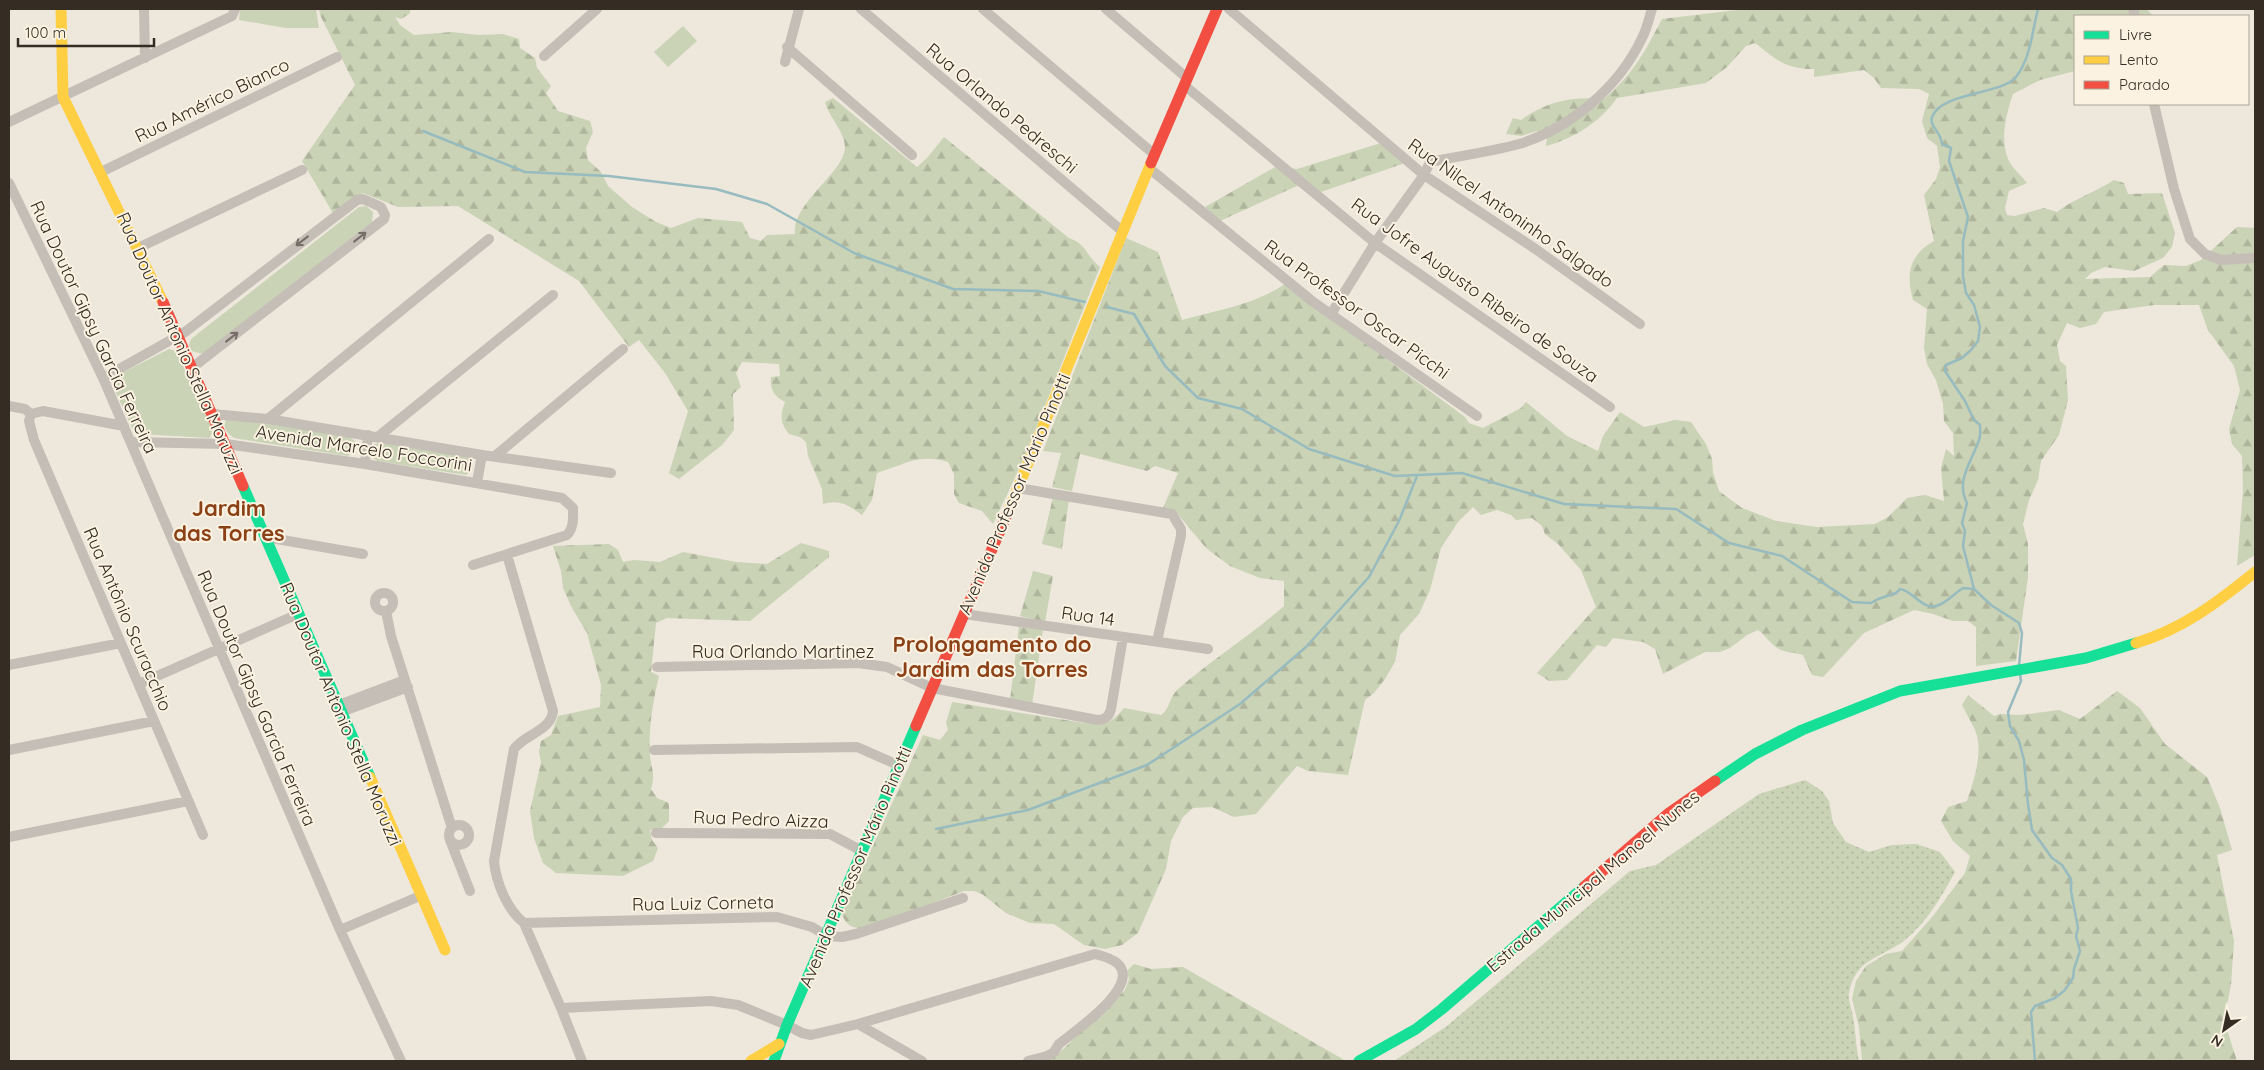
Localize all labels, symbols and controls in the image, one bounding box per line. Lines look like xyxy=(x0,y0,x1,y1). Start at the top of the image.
scale bar xyxy=(18,15,154,47)
legend xyxy=(2074,15,2249,105)
text: 100 m xyxy=(25,23,66,42)
text: Livre xyxy=(2119,25,2152,44)
street label: Rua Orlando Pedreschi xyxy=(921,38,1083,178)
text: Lento xyxy=(2119,50,2158,69)
street label: Rua Américo Bianco xyxy=(131,53,293,147)
text: Parado xyxy=(2119,75,2170,94)
street label: Rua Nilcel Antoninho Salgado xyxy=(1404,133,1618,293)
street label: Rua Jofre Augusto Ribeiro de Souza xyxy=(1347,192,1603,388)
street label: Rua Doutor Gipsy Garcia Ferreira xyxy=(25,197,163,457)
street label: Rua Doutor Antonio Stella Moruzzi xyxy=(112,208,248,478)
one-way arrow xyxy=(353,232,366,243)
street label: Rua Professor Oscar Picchi xyxy=(1260,234,1454,384)
one-way arrow xyxy=(296,236,309,247)
one-way arrow xyxy=(225,332,239,342)
street label: Avenida Professor Mário Pinotti xyxy=(953,370,1075,618)
street label: Avenida Marcelo Foccorini xyxy=(254,420,474,476)
district label: Jardim das Torres xyxy=(173,494,285,547)
street label: Rua Antônio Scuracchio xyxy=(79,523,177,715)
street label: Rua Doutor Gipsy Garcia Ferreira xyxy=(192,566,322,830)
street label: Rua Doutor Antonio Stella Moruzzi xyxy=(275,579,407,849)
street label: Rua 14 xyxy=(1060,601,1116,631)
district label: Prolongamento do Jardim das Torres xyxy=(892,630,1092,683)
street label: Rua Orlando Martinez xyxy=(692,640,874,663)
street label: Avenida Professor Mário Pinotti xyxy=(794,743,916,991)
street label: Estrada Municipal Manoel Nunes xyxy=(1482,785,1704,977)
street label: Rua Pedro Aizza xyxy=(693,805,829,833)
street label: Rua Luiz Corneta xyxy=(632,890,774,916)
north arrow xyxy=(2199,1005,2249,1055)
text: N xyxy=(2208,1031,2226,1051)

